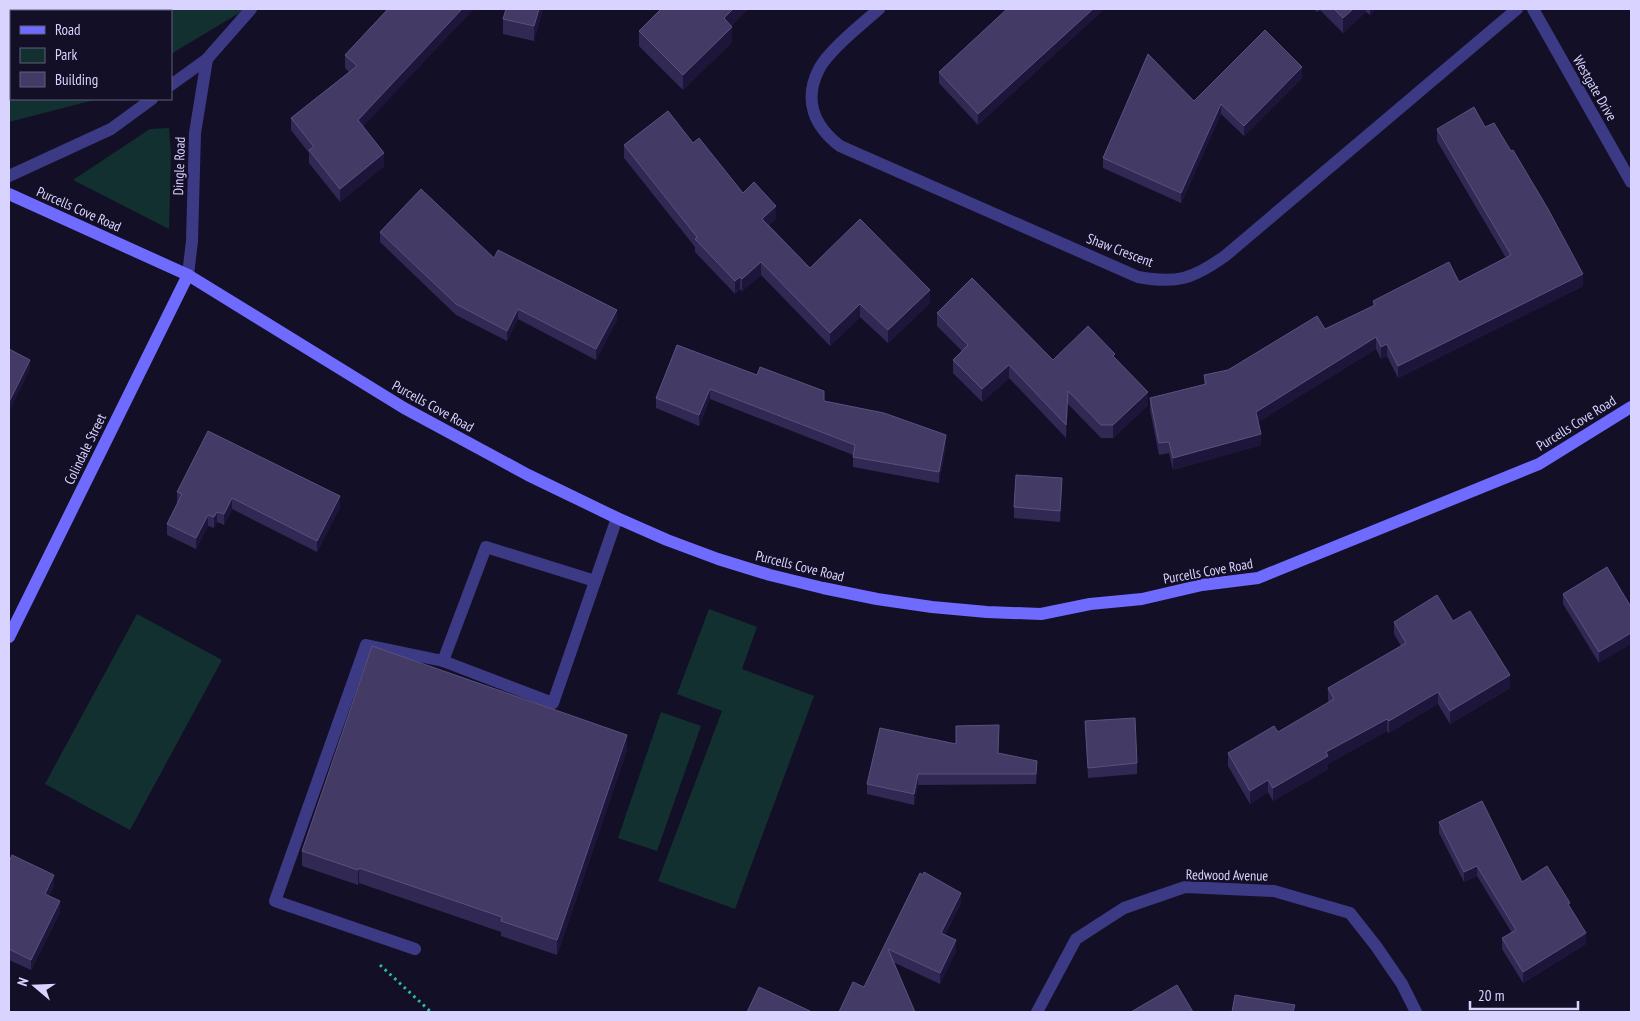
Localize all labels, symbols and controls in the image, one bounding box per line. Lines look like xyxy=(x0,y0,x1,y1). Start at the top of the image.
legend xyxy=(10,10,172,100)
text: Road xyxy=(55,20,81,39)
text: Park xyxy=(55,45,77,64)
street label: Westgate Drive xyxy=(1569,52,1621,124)
text: Building xyxy=(55,70,98,89)
street label: Dingle Road xyxy=(169,136,189,196)
street label: Purcells Cove Road xyxy=(34,182,124,236)
street label: Shaw Crescent xyxy=(1084,229,1156,271)
street label: Purcells Cove Road xyxy=(389,376,477,436)
street label: Purcells Cove Road xyxy=(1533,391,1619,455)
street label: Colindale Street xyxy=(60,410,110,488)
street label: Purcells Cove Road xyxy=(754,546,846,586)
street label: Purcells Cove Road xyxy=(1162,554,1254,588)
street label: Redwood Avenue xyxy=(1186,865,1269,885)
north arrow xyxy=(10,961,60,1011)
text: N xyxy=(13,975,32,988)
scale bar xyxy=(1470,978,1578,1010)
text: 20 m xyxy=(1478,986,1504,1005)

